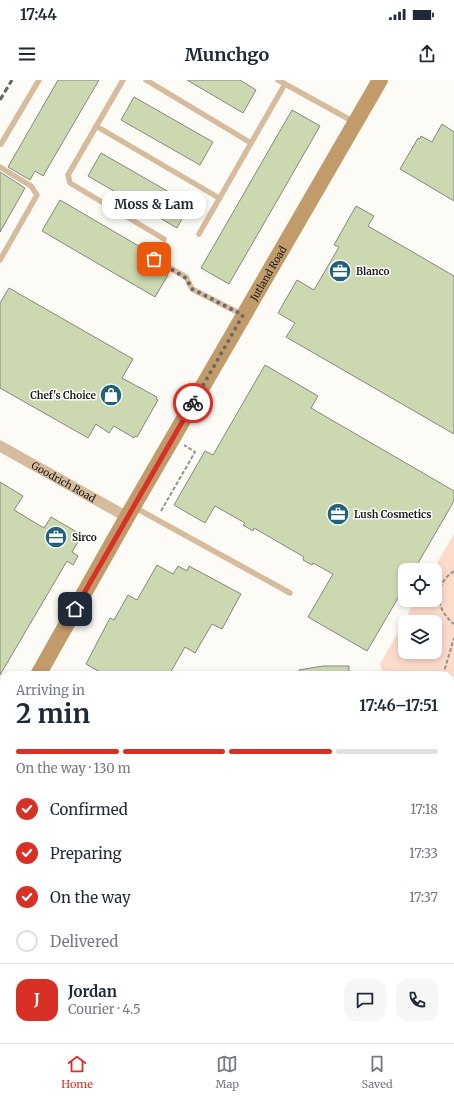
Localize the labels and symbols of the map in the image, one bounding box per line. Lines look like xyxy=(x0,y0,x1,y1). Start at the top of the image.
callout: Moss & Lam xyxy=(102,191,206,219)
pin xyxy=(137,242,171,276)
street label: Jutland Road xyxy=(247,243,289,304)
office icon: Blanco xyxy=(327,258,353,284)
place label: Blanco xyxy=(356,265,390,278)
shop icon: Chef's Choice xyxy=(98,382,124,408)
courier xyxy=(173,383,213,423)
place label: Chef's Choice xyxy=(30,389,97,402)
street label: Goodrich Road xyxy=(29,458,98,505)
office icon: Lush Cosmetics xyxy=(325,501,351,527)
place label: Lush Cosmetics xyxy=(354,508,431,521)
office icon: Sirco xyxy=(43,524,69,550)
place label: Sirco xyxy=(72,531,97,544)
pin xyxy=(58,592,92,626)

